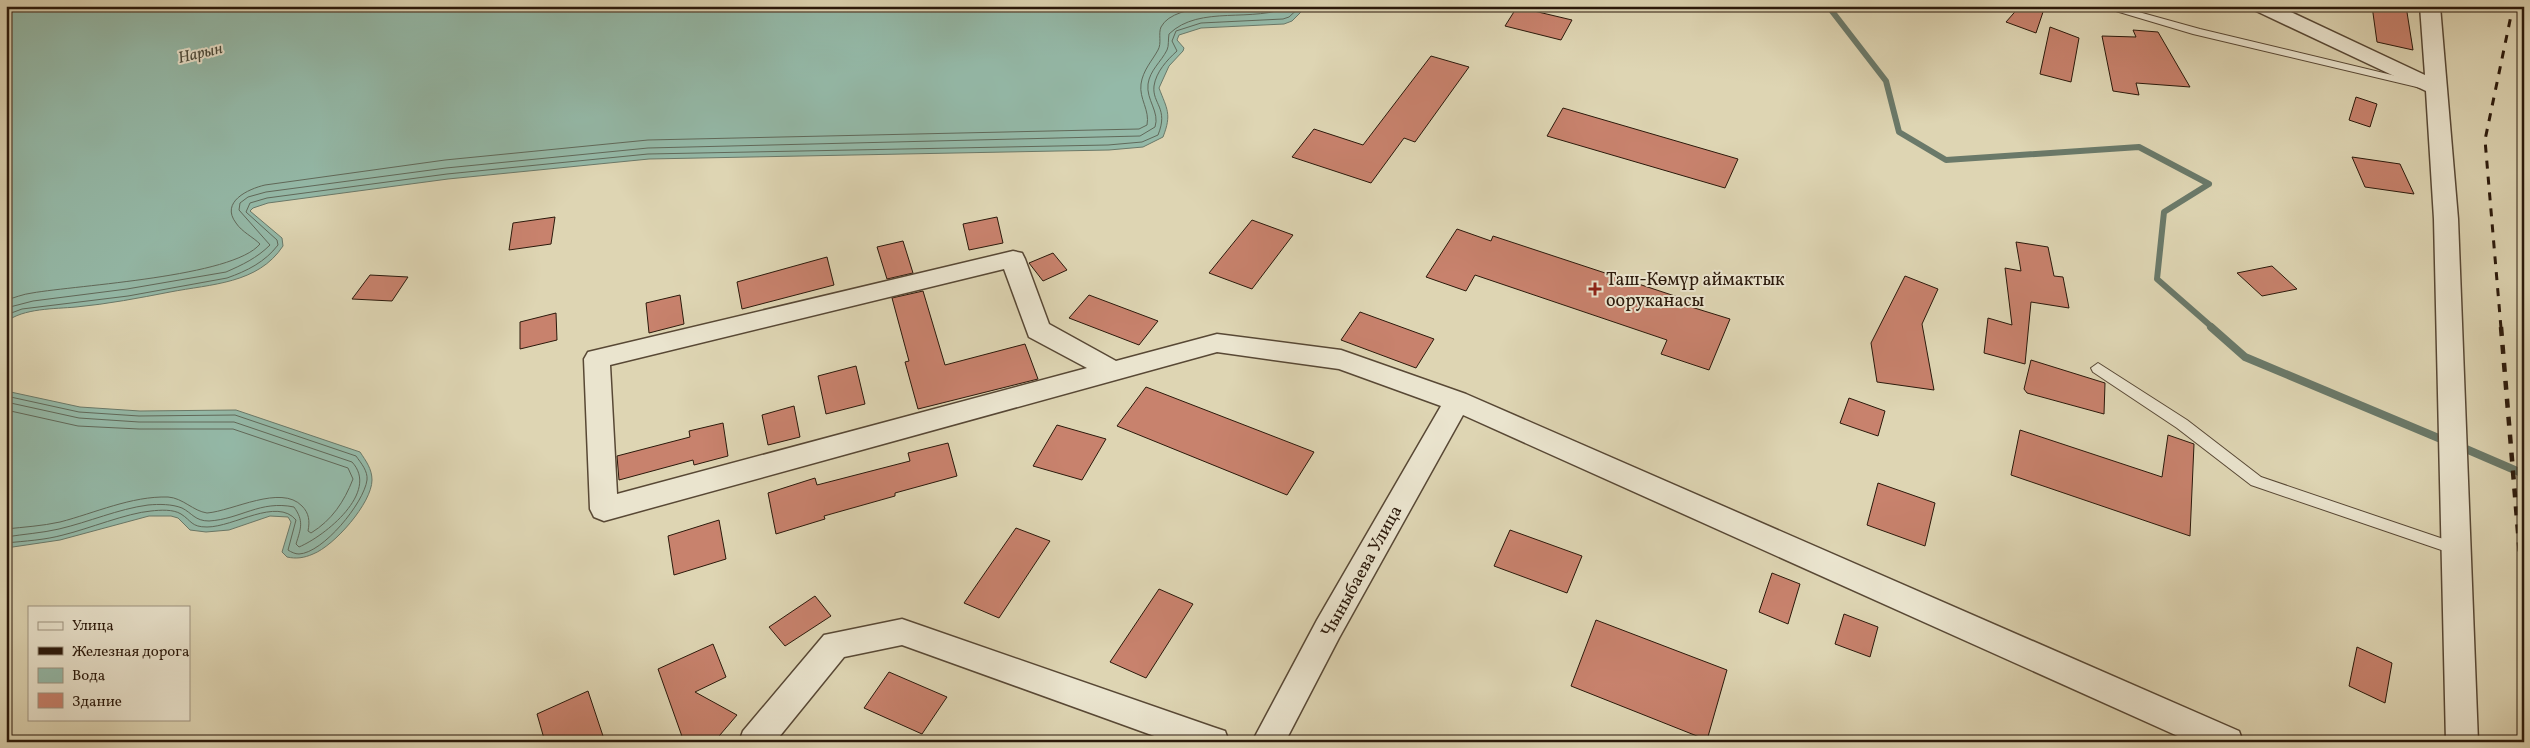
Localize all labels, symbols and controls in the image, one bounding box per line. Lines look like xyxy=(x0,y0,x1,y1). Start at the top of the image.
water label: Нарын xyxy=(176,38,225,70)
place label: Таш-Көмүр аймактык ооруканасы xyxy=(1606,268,1785,314)
marker: Таш-Көмүр аймактык ооруканасы xyxy=(1588,282,1602,296)
street label: Чыныбаева Улица xyxy=(1316,501,1409,642)
legend xyxy=(28,606,190,720)
text: Улица xyxy=(72,616,114,637)
text: Железная дорога xyxy=(72,642,189,663)
text: Вода xyxy=(72,666,105,687)
text: Здание xyxy=(72,692,122,713)

